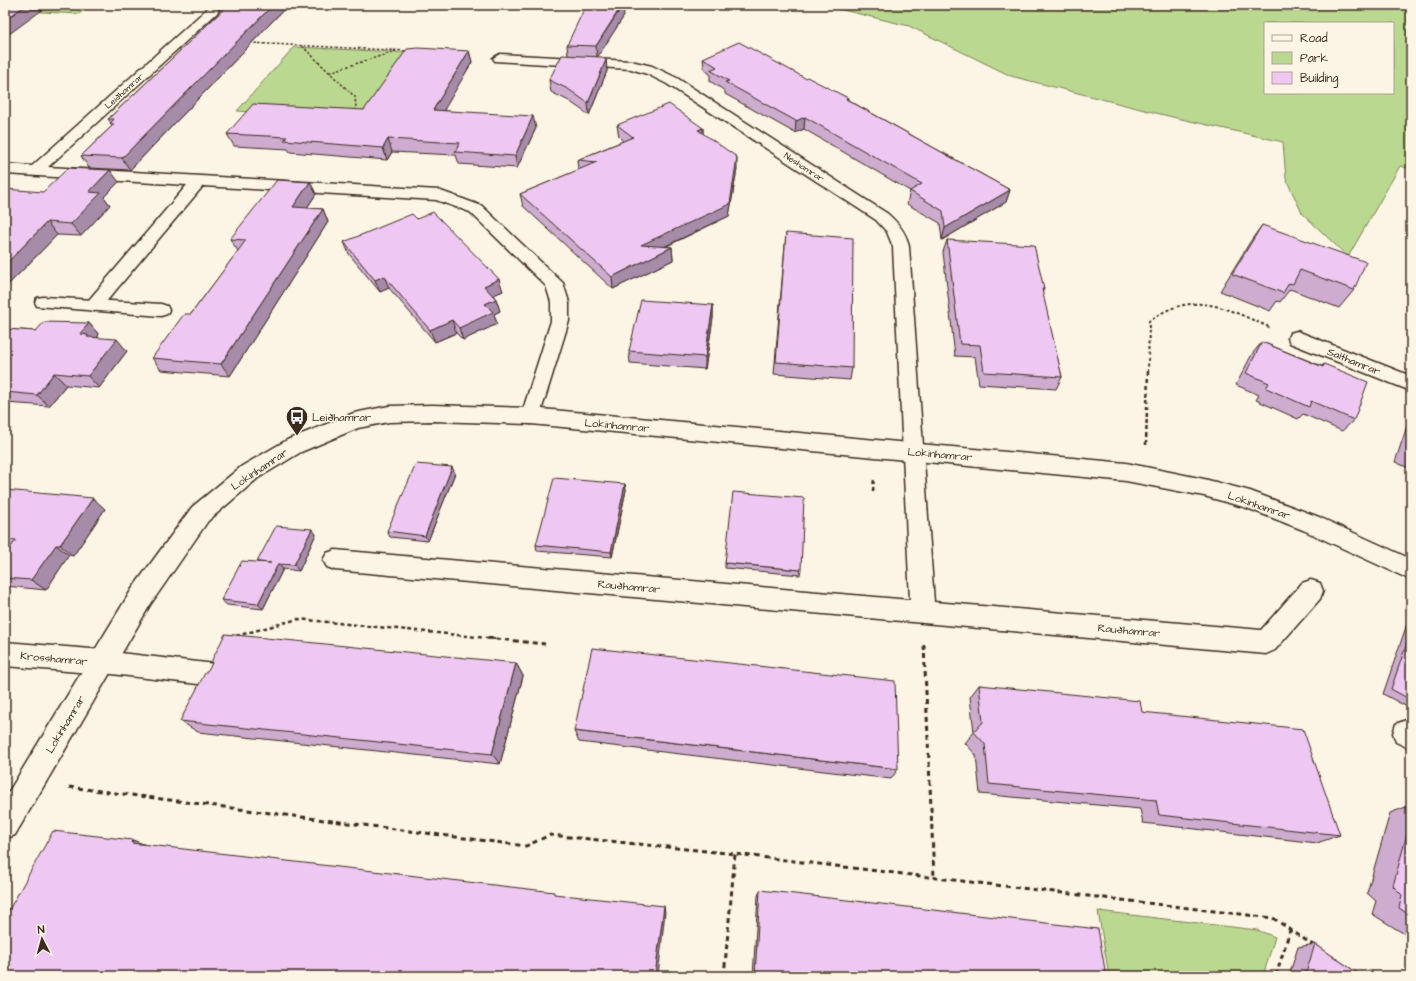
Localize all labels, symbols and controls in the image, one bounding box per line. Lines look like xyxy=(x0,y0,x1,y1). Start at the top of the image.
legend xyxy=(1264,22,1394,94)
text: Road xyxy=(1300,30,1328,47)
text: Park xyxy=(1300,50,1328,67)
street label: Leiðhamrar xyxy=(102,70,147,112)
text: Building xyxy=(1300,70,1338,88)
street label: Neshamrar xyxy=(781,150,826,185)
street label: Salthamrar xyxy=(1325,344,1383,379)
bus stop icon: Leiðhamrar xyxy=(284,404,310,437)
place label: Leiðhamrar xyxy=(312,410,371,425)
street label: Lokinhamrar xyxy=(584,415,650,436)
street label: Lokinhamrar xyxy=(907,444,973,465)
street label: Lokinhamrar xyxy=(228,445,290,494)
street label: Lokinhamrar xyxy=(1226,488,1292,523)
street label: Rauðhamrar xyxy=(597,576,661,597)
street label: Rauðhamrar xyxy=(1097,620,1161,641)
street label: Krosshamrar xyxy=(20,648,88,669)
street label: Lokinhamrar xyxy=(42,693,89,756)
north arrow xyxy=(22,919,62,959)
text: N xyxy=(37,922,45,937)

